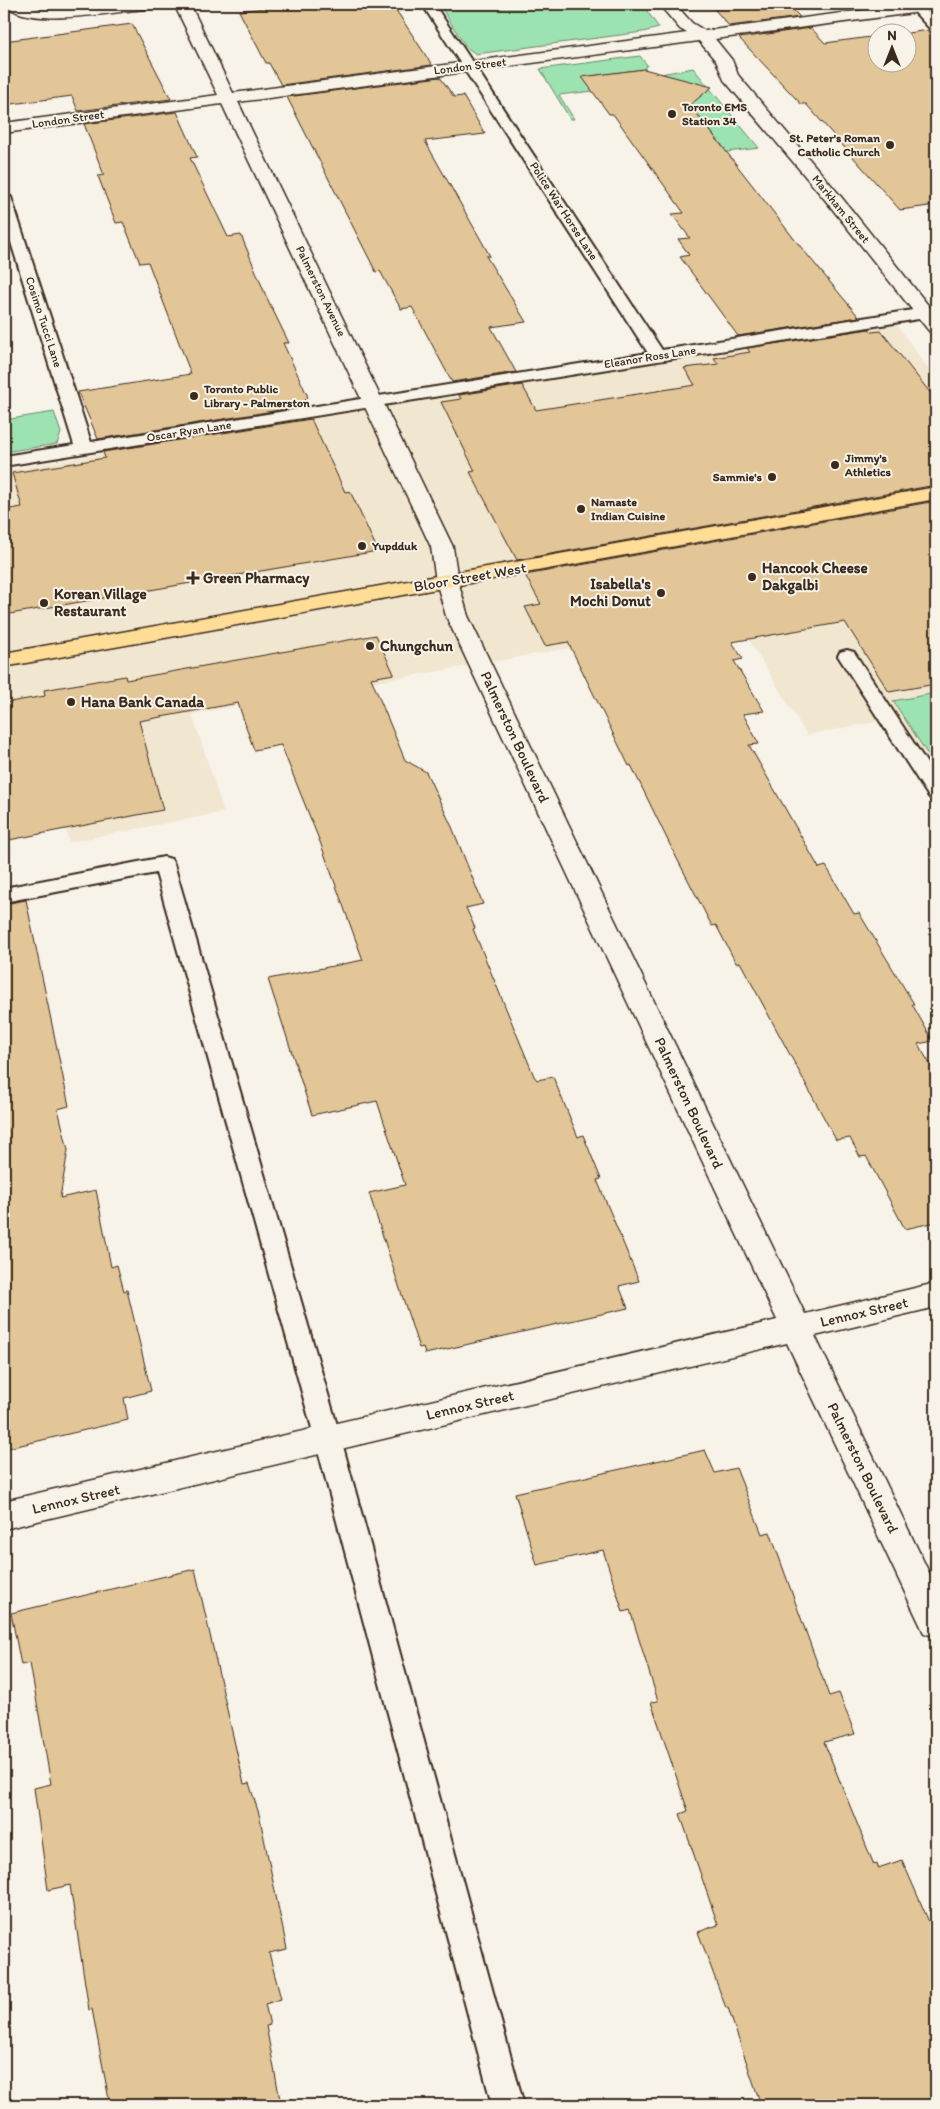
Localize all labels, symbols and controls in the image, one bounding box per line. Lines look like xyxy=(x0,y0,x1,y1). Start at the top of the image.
north arrow xyxy=(868,22,918,72)
text: N xyxy=(887,27,897,44)
street label: London Street xyxy=(433,55,507,77)
place label: Toronto EMS Station 34 xyxy=(681,100,747,128)
street label: London Street xyxy=(31,107,106,131)
marker: Toronto EMS Station 34 xyxy=(666,108,678,120)
place label: St. Peter's Roman Catholic Church xyxy=(789,131,881,159)
marker: St. Peter's Roman Catholic Church xyxy=(884,139,896,151)
street label: Police War Horse Lane xyxy=(527,159,601,263)
street label: Markham Street xyxy=(809,172,873,246)
street label: Palmerston Avenue xyxy=(293,243,349,339)
street label: Cosimo Tucci Lane xyxy=(23,275,65,369)
street label: Eleanor Ross Lane xyxy=(603,343,697,371)
place label: Toronto Public Library - Palmerston xyxy=(203,382,310,411)
marker: Toronto Public Library - Palmerston xyxy=(188,390,200,402)
street label: Oscar Ryan Lane xyxy=(146,417,233,445)
place label: Jimmy's Athletics xyxy=(844,451,891,479)
marker: Jimmy's Athletics xyxy=(829,459,841,471)
place label: Sammie's xyxy=(713,470,763,484)
marker: Sammie's xyxy=(766,471,778,483)
place label: Namaste Indian Cuisine xyxy=(591,495,665,523)
marker: Namaste Indian Cuisine xyxy=(575,503,587,515)
place label: Yupdduk xyxy=(371,539,418,554)
marker: Yupdduk xyxy=(356,540,368,552)
street label: Bloor Street West xyxy=(412,558,528,596)
place label: Hancook Cheese Dakgalbi xyxy=(762,559,868,595)
place label: Green Pharmacy xyxy=(203,569,310,588)
marker: Hancook Cheese Dakgalbi xyxy=(746,571,758,583)
marker: Green Pharmacy xyxy=(187,572,199,584)
place label: Isabella's Mochi Donut xyxy=(570,575,651,610)
place label: Korean Village Restaurant xyxy=(54,585,147,620)
marker: Isabella's Mochi Donut xyxy=(655,587,667,599)
marker: Korean Village Restaurant xyxy=(38,597,50,609)
place label: Chungchun xyxy=(380,637,454,656)
marker: Chungchun xyxy=(364,640,376,652)
street label: Palmerston Boulevard xyxy=(477,668,554,806)
place label: Hana Bank Canada xyxy=(81,693,204,711)
marker: Hana Bank Canada xyxy=(65,696,77,708)
street label: Palmerston Boulevard xyxy=(651,1034,728,1172)
street label: Lennox Street xyxy=(818,1293,910,1331)
street label: Lennox Street xyxy=(424,1386,516,1424)
street label: Palmerston Boulevard xyxy=(824,1400,903,1537)
street label: Lennox Street xyxy=(30,1480,122,1518)

